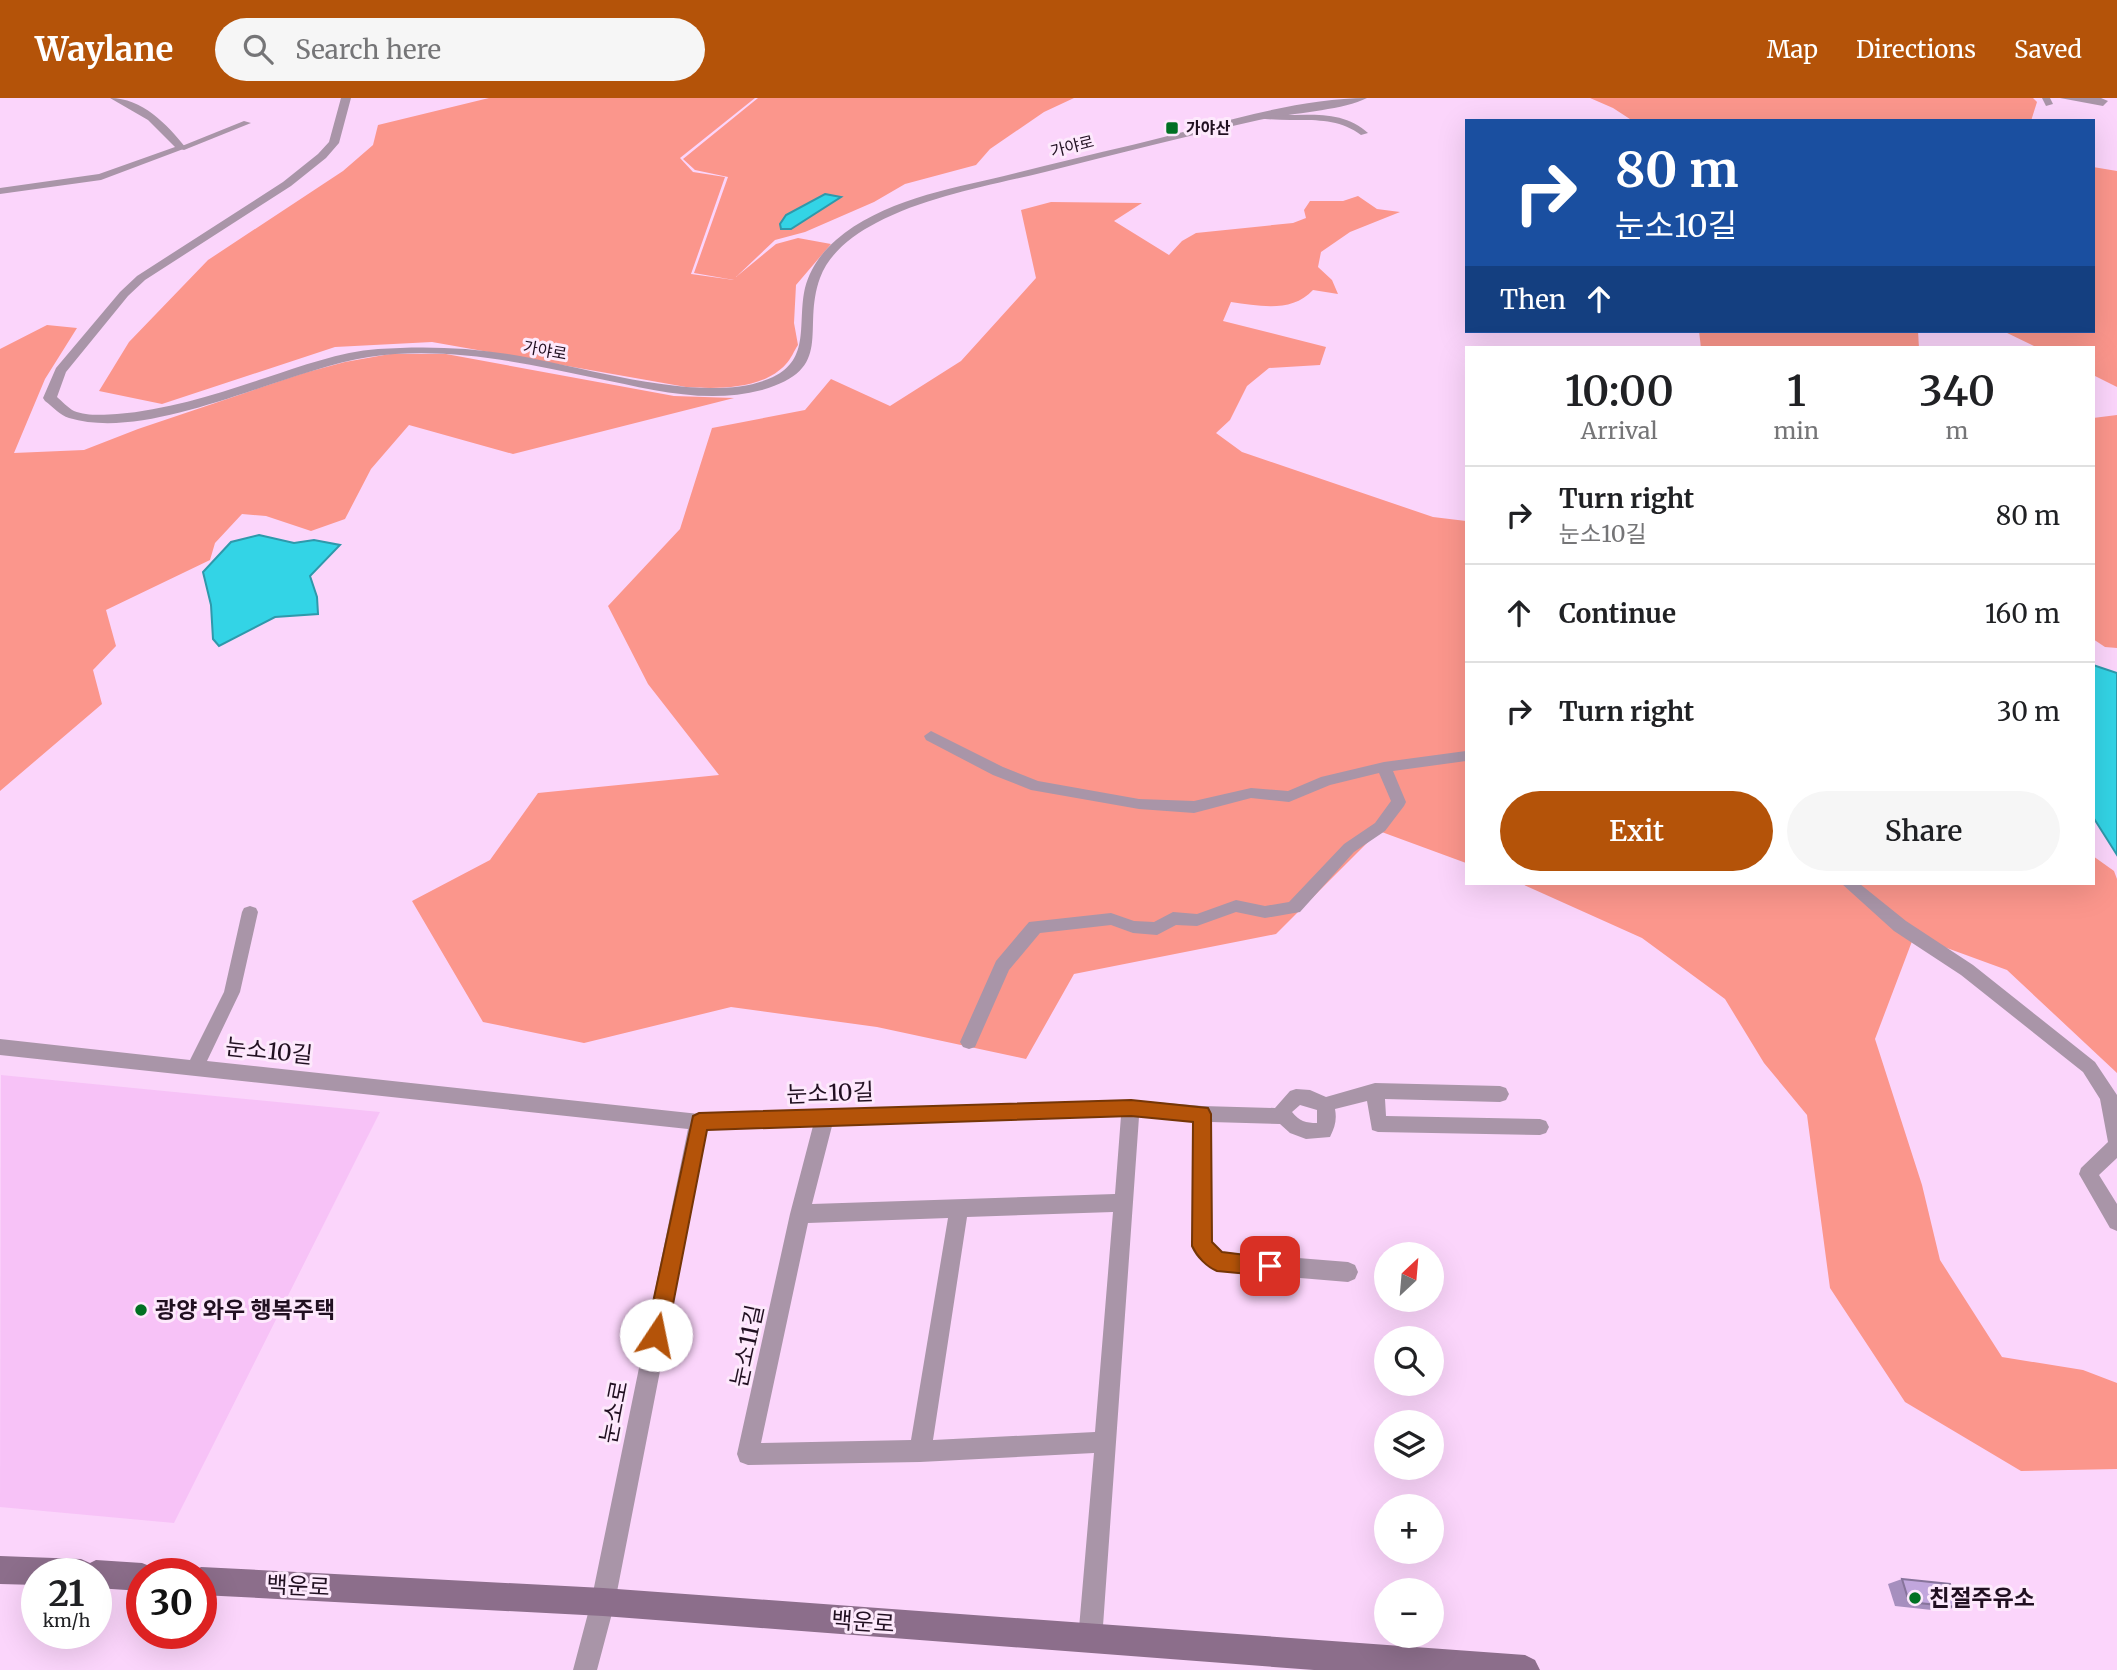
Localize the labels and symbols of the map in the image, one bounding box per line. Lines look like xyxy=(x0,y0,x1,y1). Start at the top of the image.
place label: 가야산 xyxy=(1186,118,1230,138)
marker: 가야산 xyxy=(1164,120,1180,136)
street label: 가야로 xyxy=(1048,131,1096,161)
street label: 가야로 xyxy=(522,336,569,364)
street label: 눈소10길 xyxy=(224,1031,314,1070)
street label: 눈소10길 xyxy=(786,1076,874,1109)
pin xyxy=(1240,1236,1300,1296)
north arrow xyxy=(1374,1242,1444,1312)
place label: 광양 와우 행복주택 xyxy=(155,1295,335,1324)
position arrow xyxy=(619,1298,693,1372)
marker: 광양 와우 행복주택 xyxy=(133,1302,149,1318)
street label: 눈소11길 xyxy=(724,1302,769,1390)
street label: 눈소로 xyxy=(593,1378,634,1446)
speed limit sign: 30 xyxy=(126,1558,217,1649)
street label: 백운로 xyxy=(266,1569,330,1602)
place label: 친절주유소 xyxy=(1929,1583,2035,1612)
marker: 친절주유소 xyxy=(1907,1590,1923,1606)
street label: 백운로 xyxy=(830,1605,896,1638)

